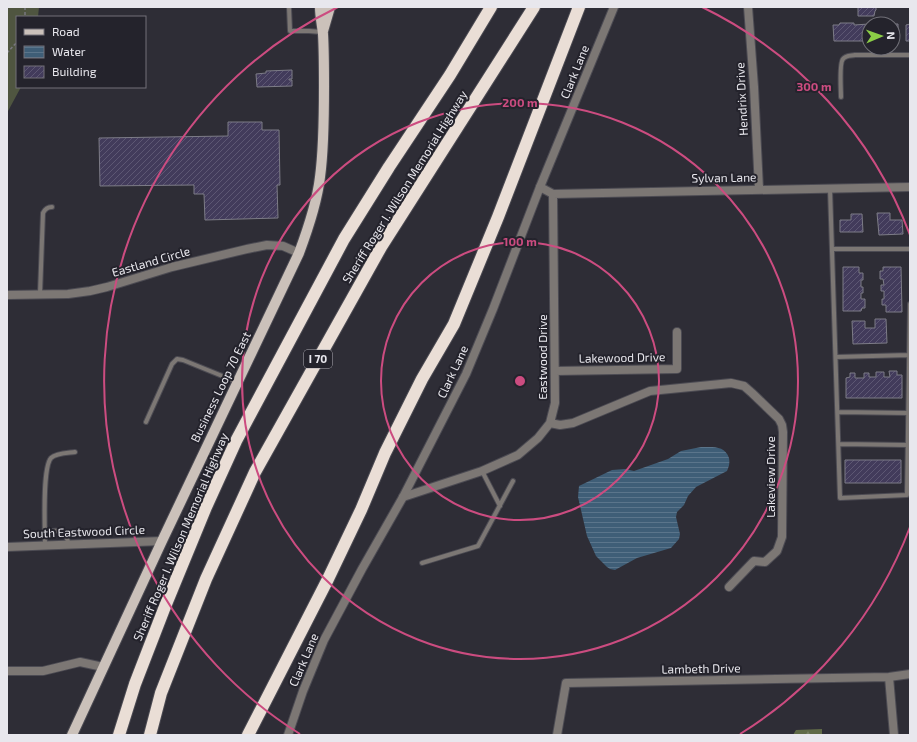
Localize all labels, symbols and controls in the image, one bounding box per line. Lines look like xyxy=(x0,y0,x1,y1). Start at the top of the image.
legend xyxy=(16,16,146,88)
north arrow xyxy=(861,16,901,56)
text: Road xyxy=(52,24,80,38)
text: N xyxy=(885,31,898,40)
street label: Clark Lane xyxy=(557,43,591,101)
text: Water xyxy=(52,44,86,58)
street label: Hendrix Drive xyxy=(732,62,750,136)
text: Building xyxy=(52,64,97,78)
text: 300 m xyxy=(796,79,832,93)
street label: Sheriff Roger I. Wilson Memorial Highway xyxy=(339,87,470,285)
text: 200 m xyxy=(502,95,538,109)
street label: Sylvan Lane xyxy=(691,169,757,185)
text: 100 m xyxy=(503,234,537,248)
street label: Eastland Circle xyxy=(110,243,192,279)
street label: Eastwood Drive xyxy=(535,314,549,400)
street label: Business Loop 70 East xyxy=(187,329,253,444)
street label: Clark Lane xyxy=(434,343,470,400)
street label: Lakewood Drive xyxy=(579,349,665,365)
road number: I 70 xyxy=(304,350,332,368)
centre of rings xyxy=(513,374,527,388)
street label: Sheriff Roger I. Wilson Memorial Highway xyxy=(130,430,231,643)
street label: Lakeview Drive xyxy=(763,436,777,518)
street label: South Eastwood Circle xyxy=(23,522,145,540)
street label: Clark Lane xyxy=(286,631,321,688)
street label: Lambeth Drive xyxy=(661,660,741,676)

